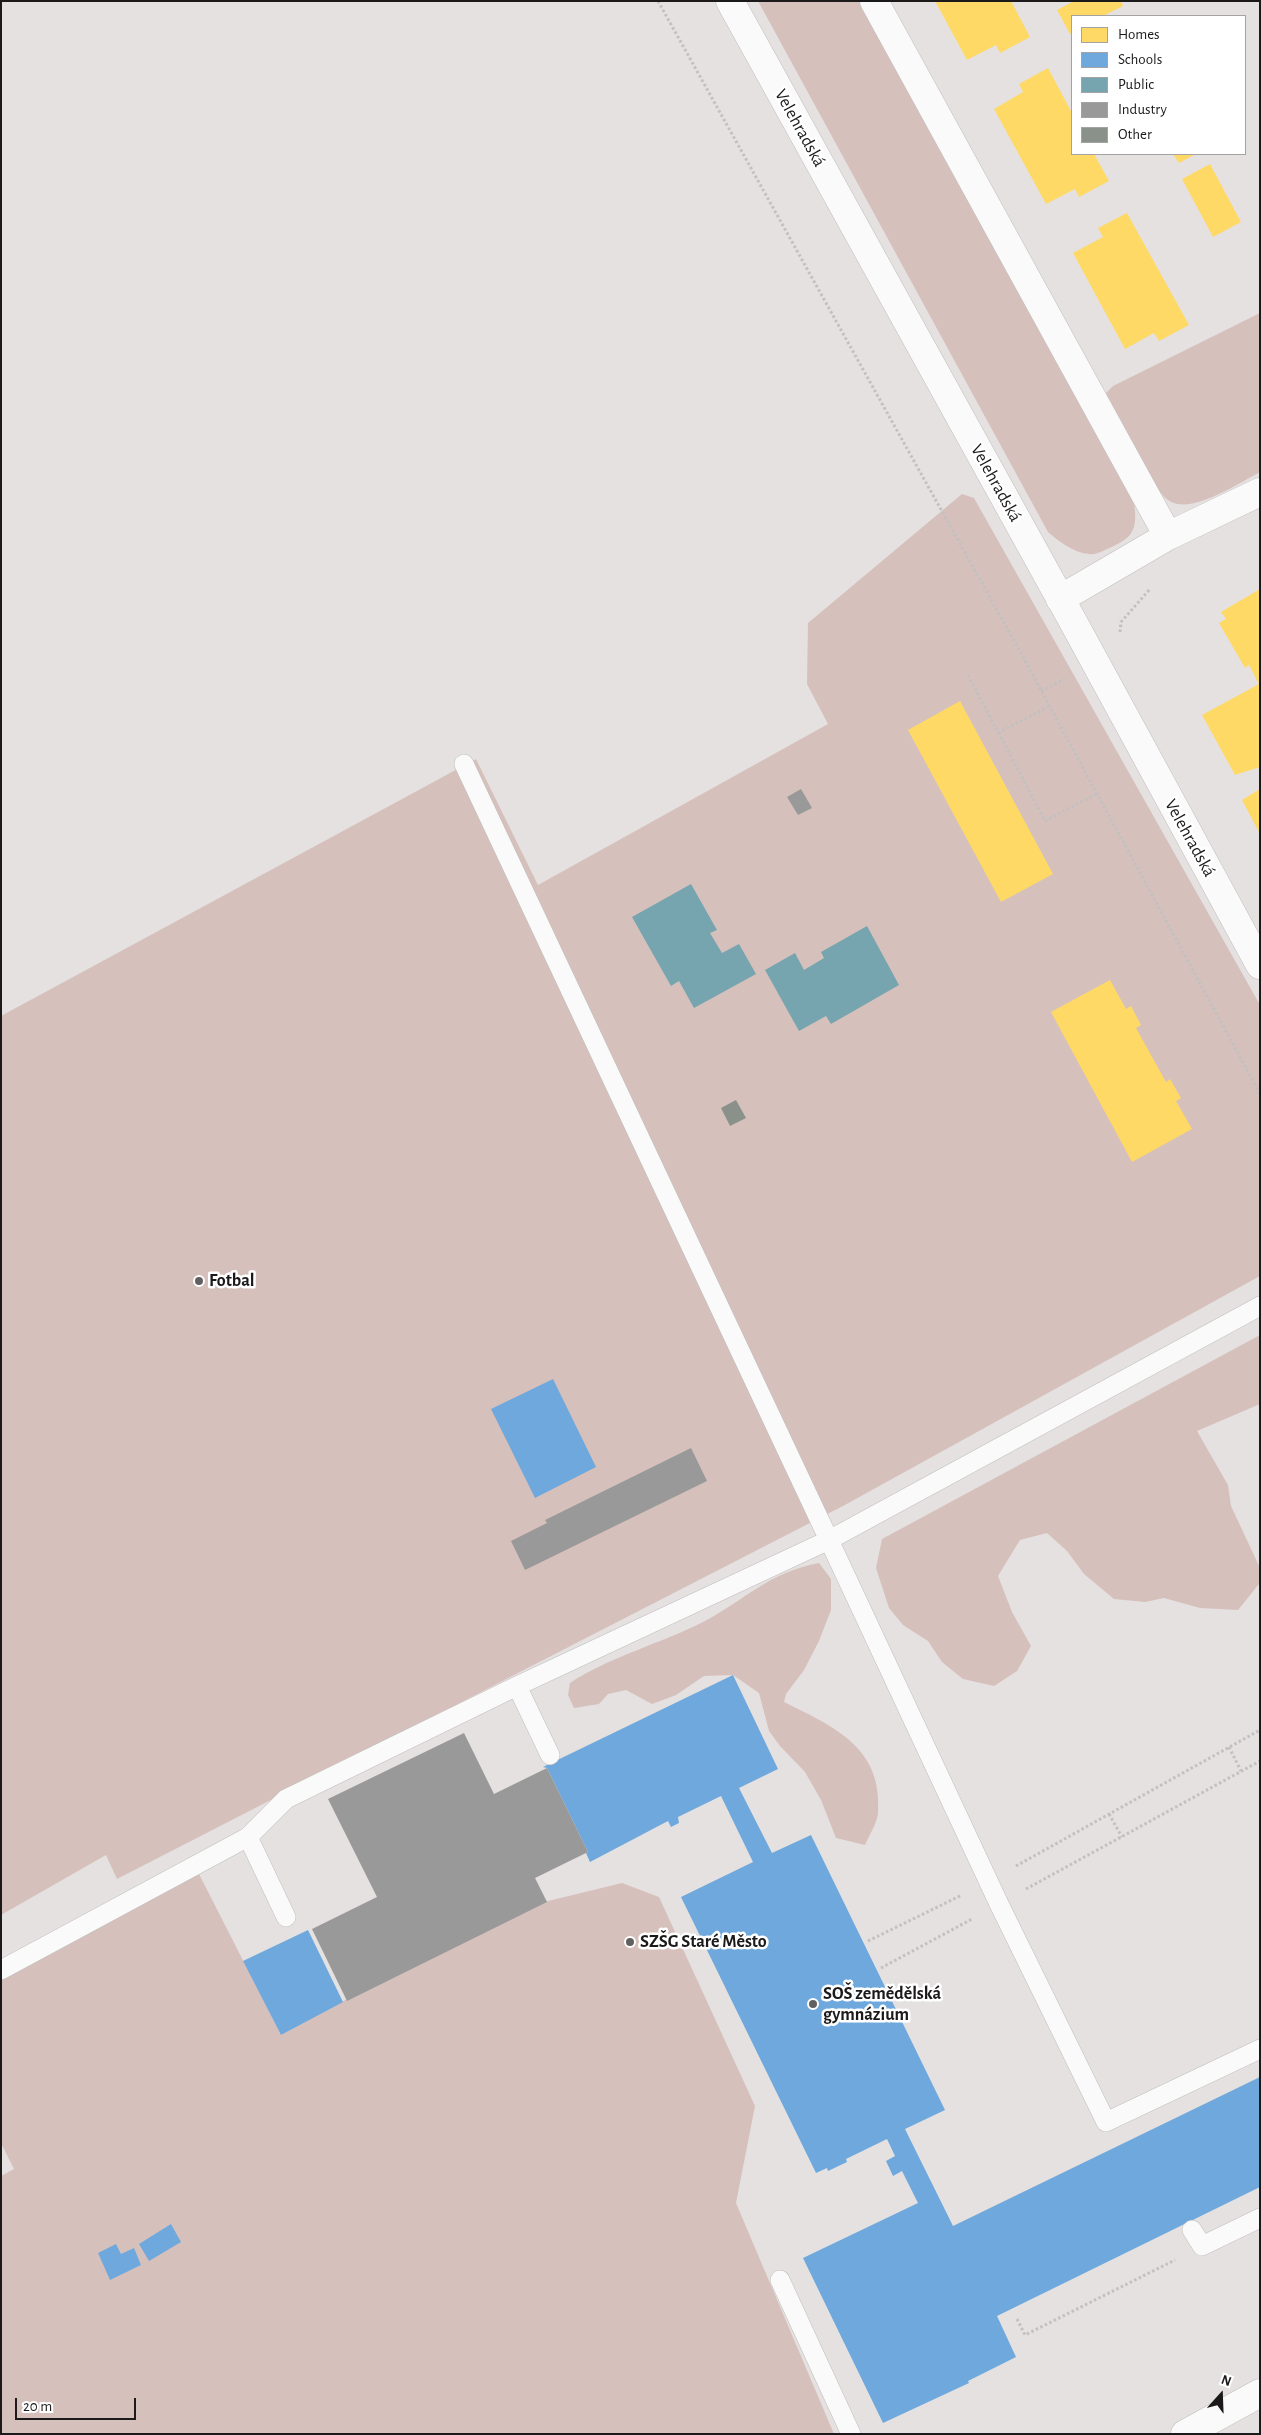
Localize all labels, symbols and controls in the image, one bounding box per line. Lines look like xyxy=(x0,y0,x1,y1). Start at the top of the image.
legend xyxy=(1071,15,1246,155)
text: Homes xyxy=(1118,27,1160,42)
text: Schools xyxy=(1118,52,1162,67)
text: Public xyxy=(1118,77,1154,92)
street label: Velehradská xyxy=(770,85,830,171)
text: Industry xyxy=(1118,102,1167,117)
text: Other xyxy=(1118,127,1152,142)
street label: Velehradská xyxy=(966,440,1026,526)
street label: Velehradská xyxy=(1160,795,1220,881)
place label: Fotbal xyxy=(209,1270,255,1292)
marker: Fotbal xyxy=(193,1275,205,1287)
place label: SZŠG Staré Město xyxy=(640,1931,767,1953)
marker: SZŠG Staré Město xyxy=(624,1936,636,1948)
place label: SOŠ zemědělská gymnázium xyxy=(823,1983,941,2026)
marker: SOŠ zemědělská gymnázium xyxy=(807,1998,819,2010)
north arrow xyxy=(1196,2370,1246,2420)
text: N xyxy=(1219,2373,1233,2389)
scale bar xyxy=(18,2388,139,2420)
text: 20 m xyxy=(23,2399,52,2414)

